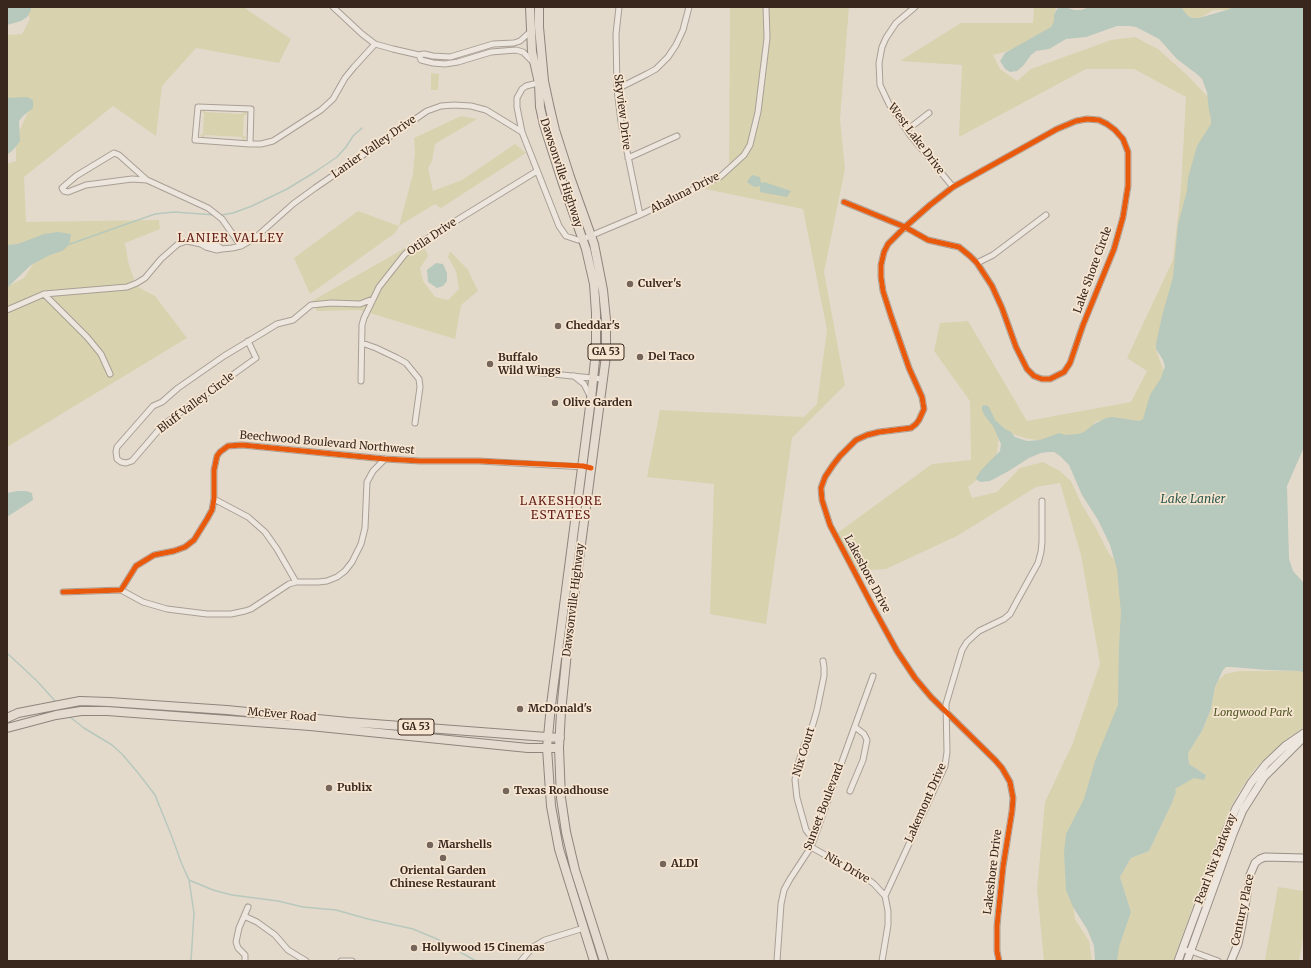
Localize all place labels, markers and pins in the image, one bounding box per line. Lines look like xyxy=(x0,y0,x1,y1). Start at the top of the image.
place label: Culver's xyxy=(638,277,681,291)
marker: Culver's xyxy=(625,279,635,289)
place label: Cheddar's xyxy=(566,319,620,333)
marker: Cheddar's xyxy=(553,321,563,331)
place label: Del Taco xyxy=(648,350,695,364)
place label: Buffalo Wild Wings xyxy=(498,351,561,377)
marker: Del Taco xyxy=(635,352,645,362)
marker: Buffalo Wild Wings xyxy=(485,359,495,369)
place label: Olive Garden xyxy=(563,396,632,410)
marker: Olive Garden xyxy=(550,398,560,408)
place label: McDonald's xyxy=(528,702,592,716)
marker: McDonald's xyxy=(515,704,525,714)
place label: Publix xyxy=(337,781,372,795)
marker: Publix xyxy=(324,783,334,793)
place label: Texas Roadhouse xyxy=(514,784,609,798)
marker: Texas Roadhouse xyxy=(501,786,511,796)
place label: Marshells xyxy=(438,838,492,852)
marker: Marshells xyxy=(425,840,435,850)
marker: Oriental Garden Chinese Restaurant xyxy=(438,853,448,863)
place label: ALDI xyxy=(671,857,698,871)
marker: ALDI xyxy=(658,859,668,869)
place label: Oriental Garden Chinese Restaurant xyxy=(390,864,496,890)
place label: Hollywood 15 Cinemas xyxy=(422,941,545,955)
marker: Hollywood 15 Cinemas xyxy=(409,943,419,953)

